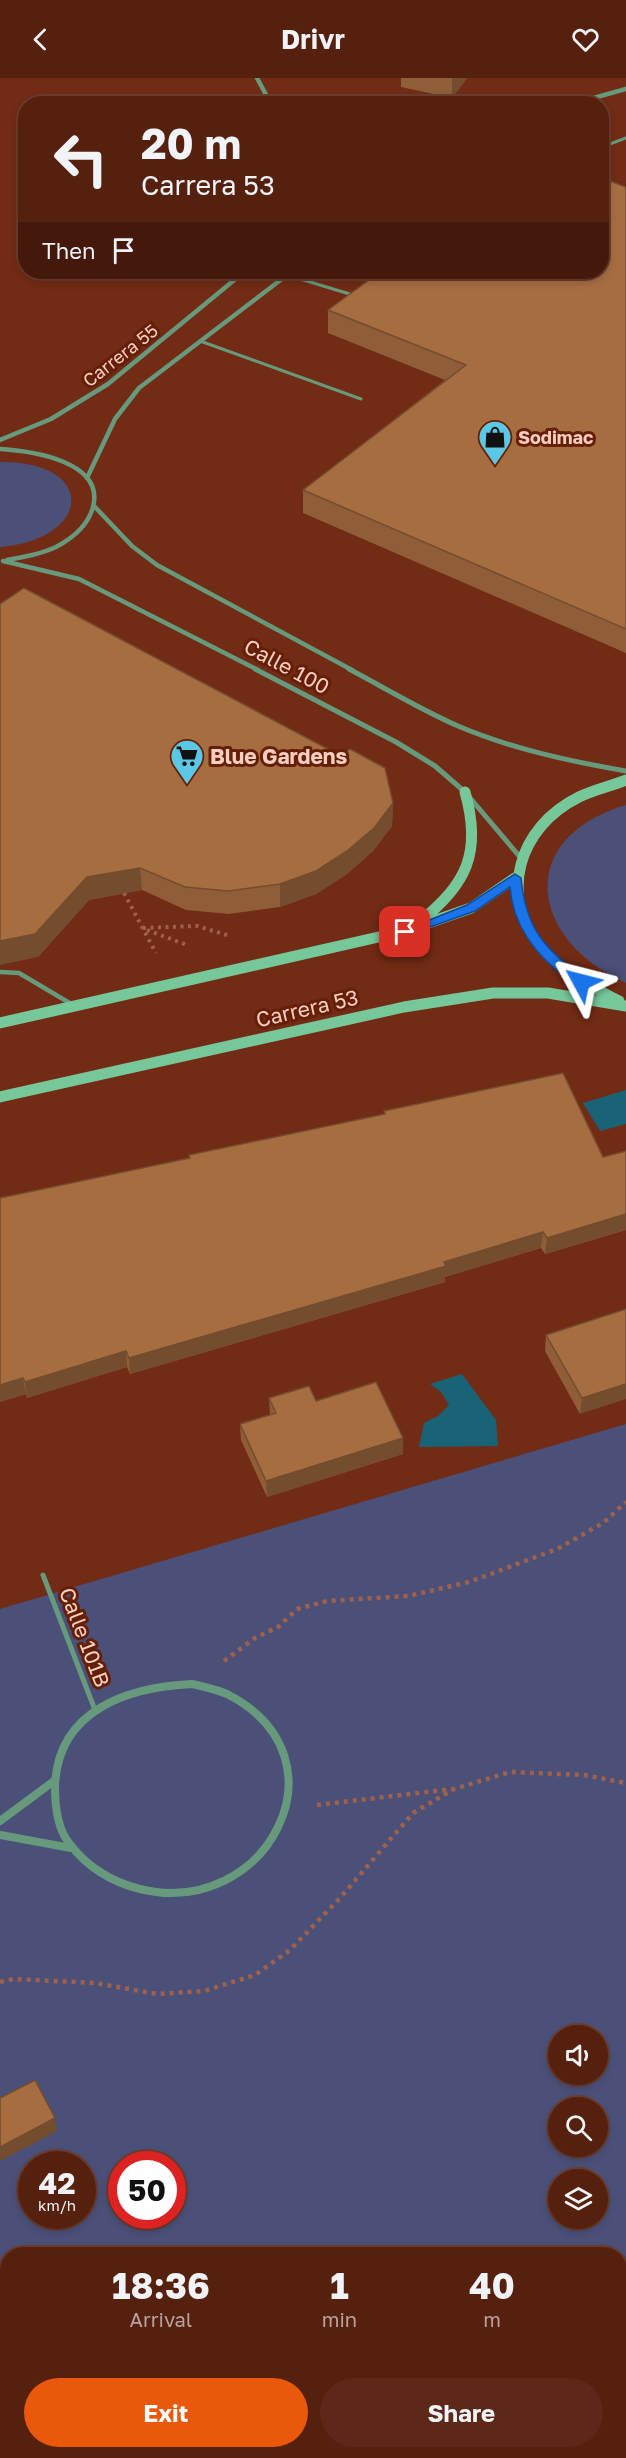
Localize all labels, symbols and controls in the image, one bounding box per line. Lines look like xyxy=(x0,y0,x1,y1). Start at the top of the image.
icon: back xyxy=(24,23,57,56)
text: Drivr xyxy=(281,23,345,55)
icon: heart xyxy=(569,23,602,56)
text: 20 m xyxy=(141,118,241,168)
icon: left xyxy=(42,120,120,198)
text: Carrera 53 xyxy=(141,169,275,201)
icon: arrive xyxy=(107,234,140,267)
text: Then xyxy=(42,237,95,264)
street label: Carrera 55 xyxy=(78,319,162,391)
shop icon: Sodimac xyxy=(477,419,513,466)
place label: Sodimac xyxy=(518,426,593,448)
street label: Calle 100 xyxy=(240,633,334,699)
supermarket icon: Blue Gardens xyxy=(169,738,205,785)
place label: Blue Gardens xyxy=(210,743,347,769)
pin xyxy=(379,906,430,957)
icon: arrive xyxy=(388,915,421,948)
position arrow xyxy=(549,950,613,1014)
street label: Carrera 53 xyxy=(253,984,361,1032)
street label: Calle 101B xyxy=(54,1584,116,1690)
map controls xyxy=(548,2025,608,2229)
button: sound xyxy=(548,2025,608,2085)
button: search xyxy=(548,2097,608,2157)
speed limit sign: 50 xyxy=(108,2151,186,2229)
text: 42 xyxy=(38,2165,76,2201)
button: layers xyxy=(548,2169,608,2229)
text: km/h xyxy=(38,2196,76,2214)
text: 18:36 xyxy=(112,2264,210,2307)
text: 1 xyxy=(330,2264,349,2307)
text: 40 xyxy=(469,2264,515,2307)
text: Arrival xyxy=(130,2307,192,2331)
text: min xyxy=(322,2307,357,2331)
text: m xyxy=(483,2307,501,2331)
button: Exit xyxy=(24,2378,308,2447)
button: Share xyxy=(320,2378,603,2447)

